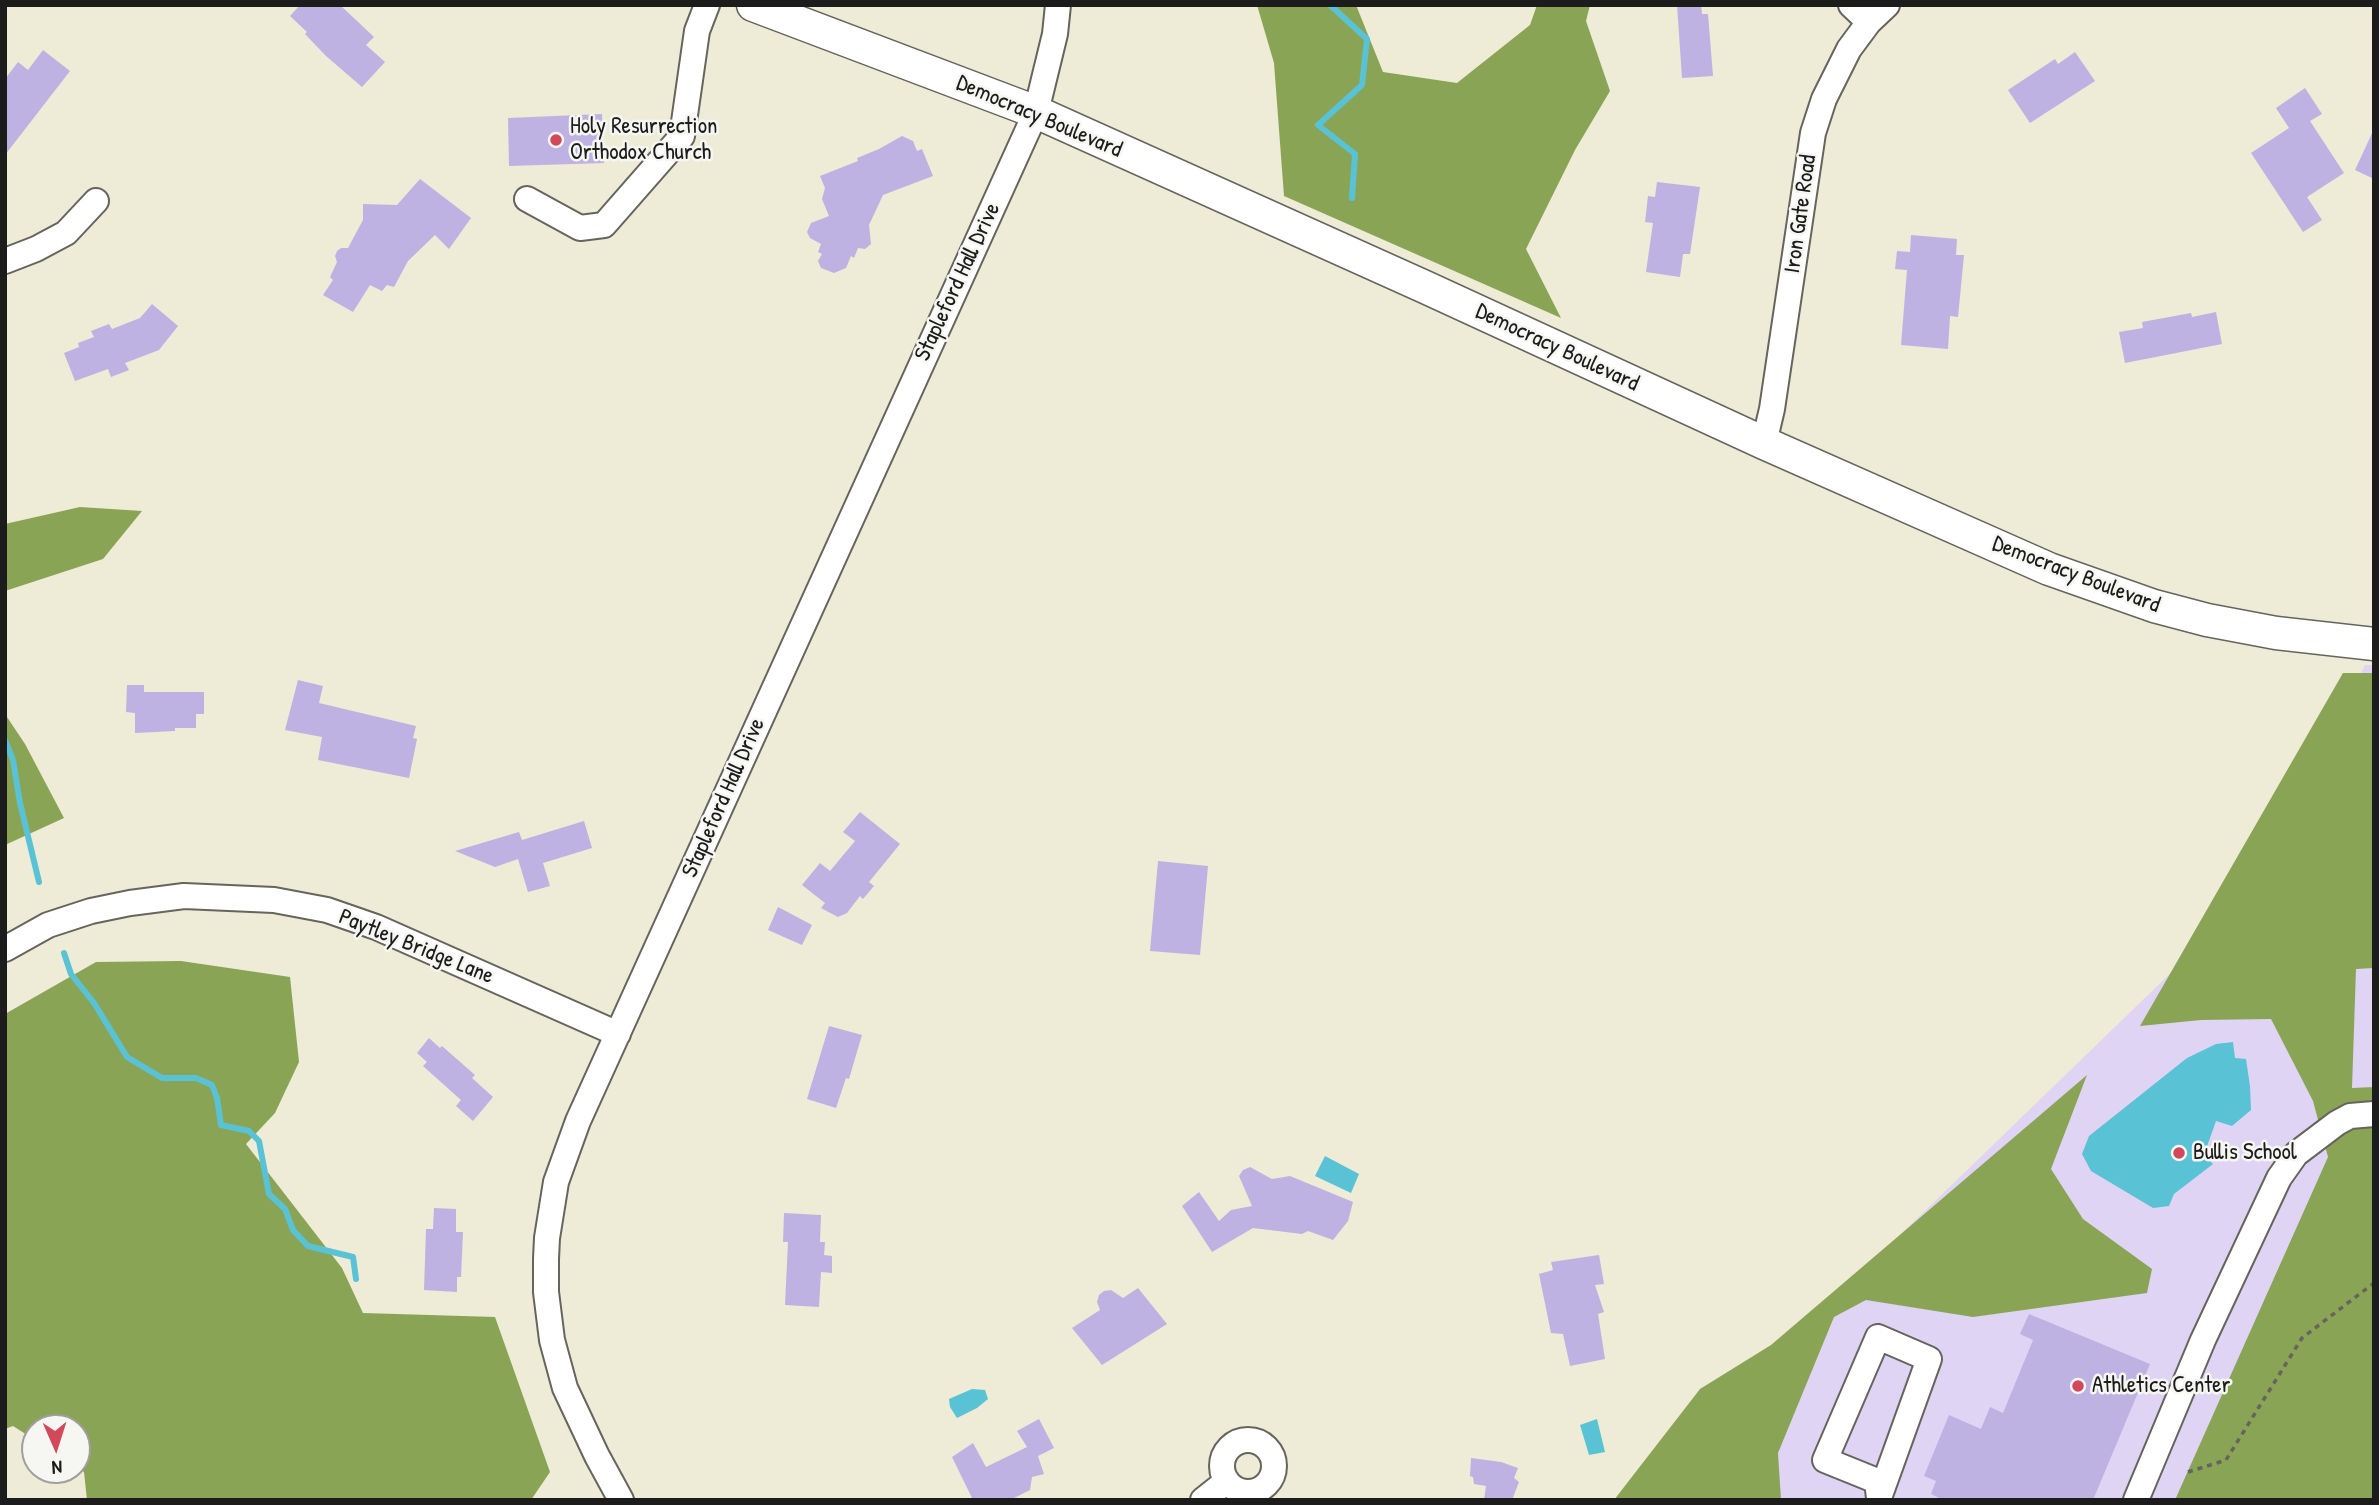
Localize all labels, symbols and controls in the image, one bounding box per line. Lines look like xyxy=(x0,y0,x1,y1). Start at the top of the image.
street label: Democracy Boulevard xyxy=(952,70,1126,164)
place label: Holy Resurrection Orthodox Church xyxy=(570,113,717,167)
marker: Holy Resurrection Orthodox Church xyxy=(548,132,564,148)
street label: Iron Gate Road xyxy=(1779,153,1823,275)
street label: Stapleford Hall Drive xyxy=(909,198,1007,366)
street label: Democracy Boulevard xyxy=(1471,298,1643,398)
street label: Democracy Boulevard xyxy=(1988,530,2164,620)
street label: Stapleford Hall Drive xyxy=(677,714,771,882)
street label: Paytley Bridge Lane xyxy=(335,903,497,991)
place label: Bullis School xyxy=(2193,1139,2297,1167)
marker: Bullis School xyxy=(2171,1145,2187,1161)
place label: Athletics Center xyxy=(2092,1372,2230,1400)
marker: Athletics Center xyxy=(2070,1378,2086,1394)
north arrow xyxy=(21,1414,91,1484)
text: N xyxy=(51,1455,63,1481)

